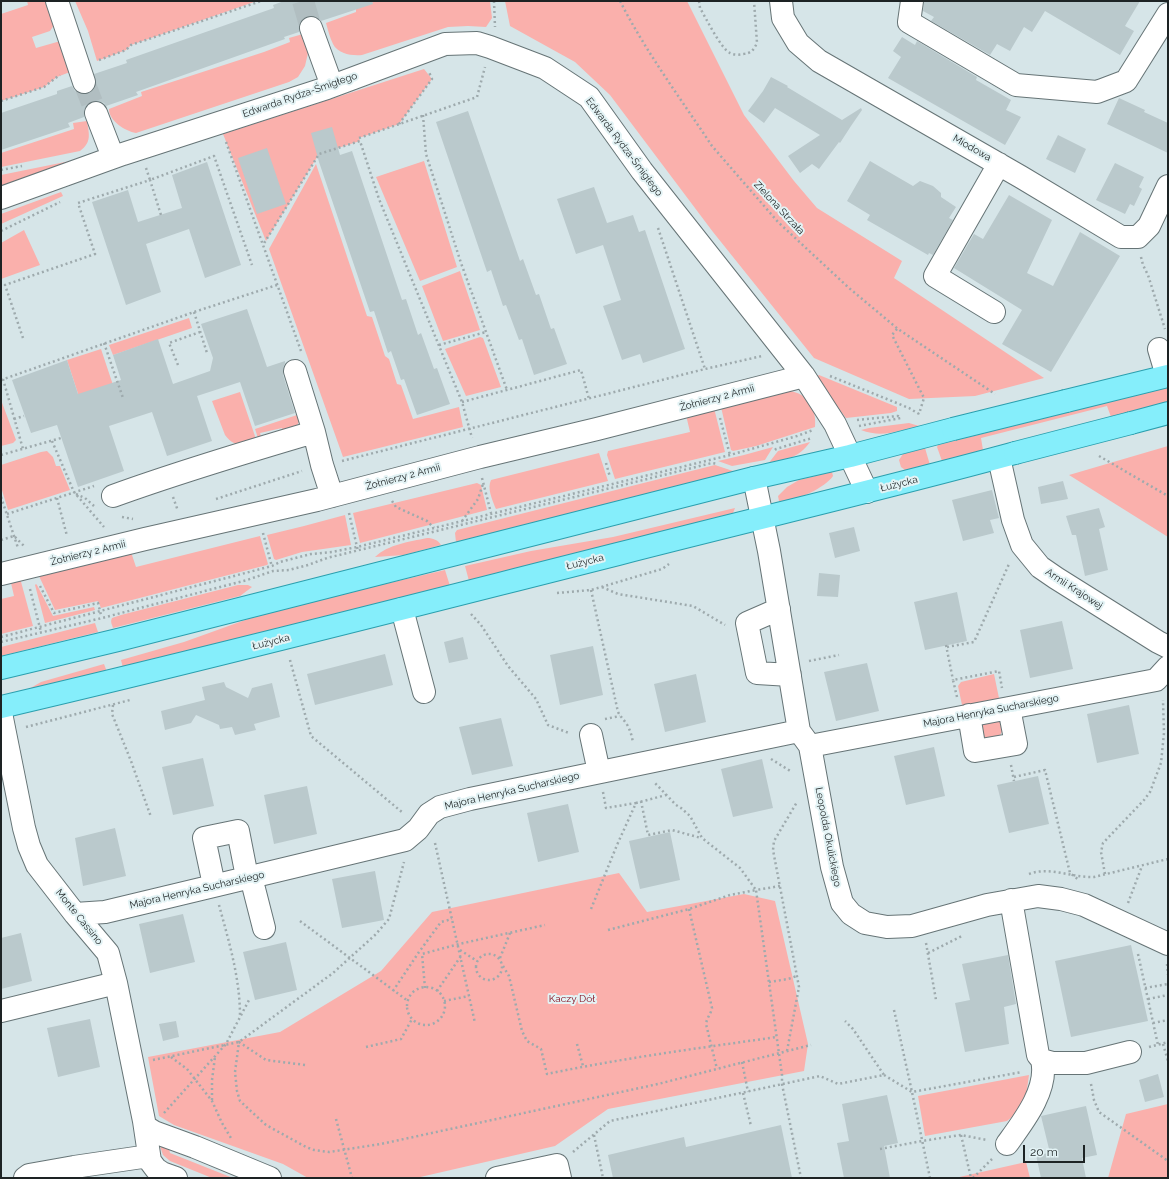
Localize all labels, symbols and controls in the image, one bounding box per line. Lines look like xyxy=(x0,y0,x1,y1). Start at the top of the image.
street label: Edwarda Rydza-Śmigłego xyxy=(241,70,359,120)
street label: Edwarda Rydza-Śmigłego xyxy=(583,95,665,199)
street label: Miodowa xyxy=(951,132,993,164)
street label: Zielona Strzała xyxy=(751,179,807,237)
street label: Żołnierzy 2 Armii xyxy=(678,382,756,414)
street label: Żołnierzy 2 Armii xyxy=(364,461,442,493)
street label: Łużycka xyxy=(879,474,919,494)
street label: Żołnierzy 2 Armii xyxy=(49,538,127,568)
street label: Łużycka xyxy=(565,552,605,572)
street label: Armii Krajowej xyxy=(1043,566,1105,612)
street label: Łużycka xyxy=(251,632,291,652)
street label: Majora Henryka Sucharskiego xyxy=(922,692,1060,730)
street label: Majora Henryka Sucharskiego xyxy=(444,770,580,812)
street label: Leopolda Okulickiego xyxy=(812,786,844,888)
street label: Majora Henryka Sucharskiego xyxy=(129,869,265,911)
street label: Monte Cassino xyxy=(53,887,105,947)
park label: Kaczy Dół xyxy=(549,993,595,1005)
scale bar xyxy=(1025,1137,1087,1163)
text: 20 m xyxy=(1030,1145,1058,1159)

